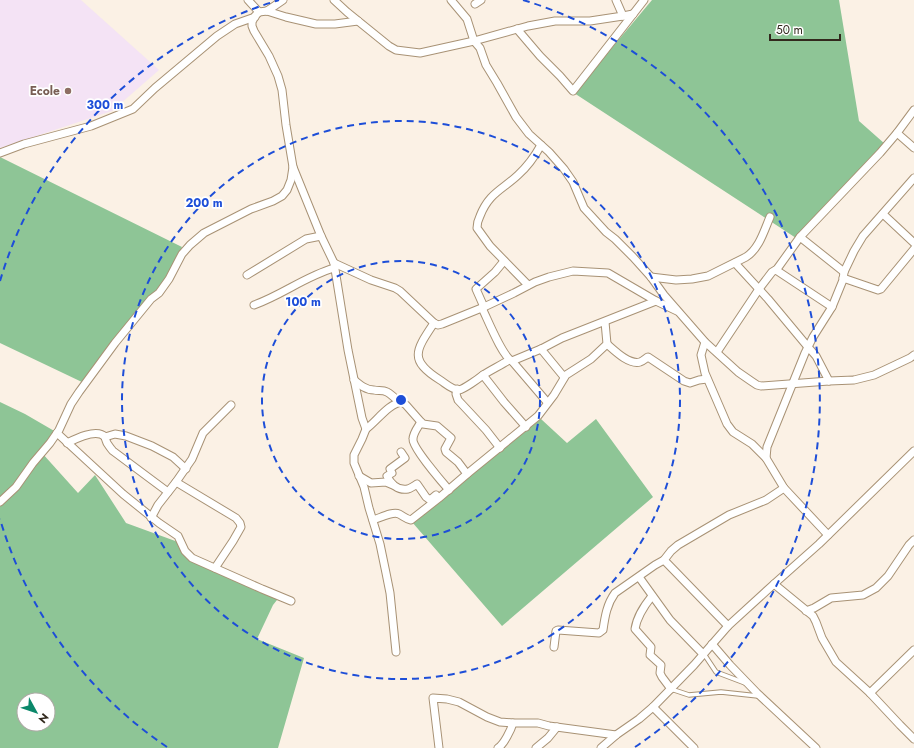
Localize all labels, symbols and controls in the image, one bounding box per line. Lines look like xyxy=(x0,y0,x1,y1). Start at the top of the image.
scale bar xyxy=(770,16,840,42)
text: 50 m xyxy=(776,21,803,39)
place label: Ecole xyxy=(30,82,60,100)
marker: Ecole xyxy=(63,86,73,96)
text: 300 m xyxy=(87,96,124,114)
text: 200 m xyxy=(185,194,223,212)
text: 100 m xyxy=(285,293,321,311)
centre of rings xyxy=(394,393,408,407)
north arrow xyxy=(16,692,56,732)
text: N xyxy=(35,710,53,727)

